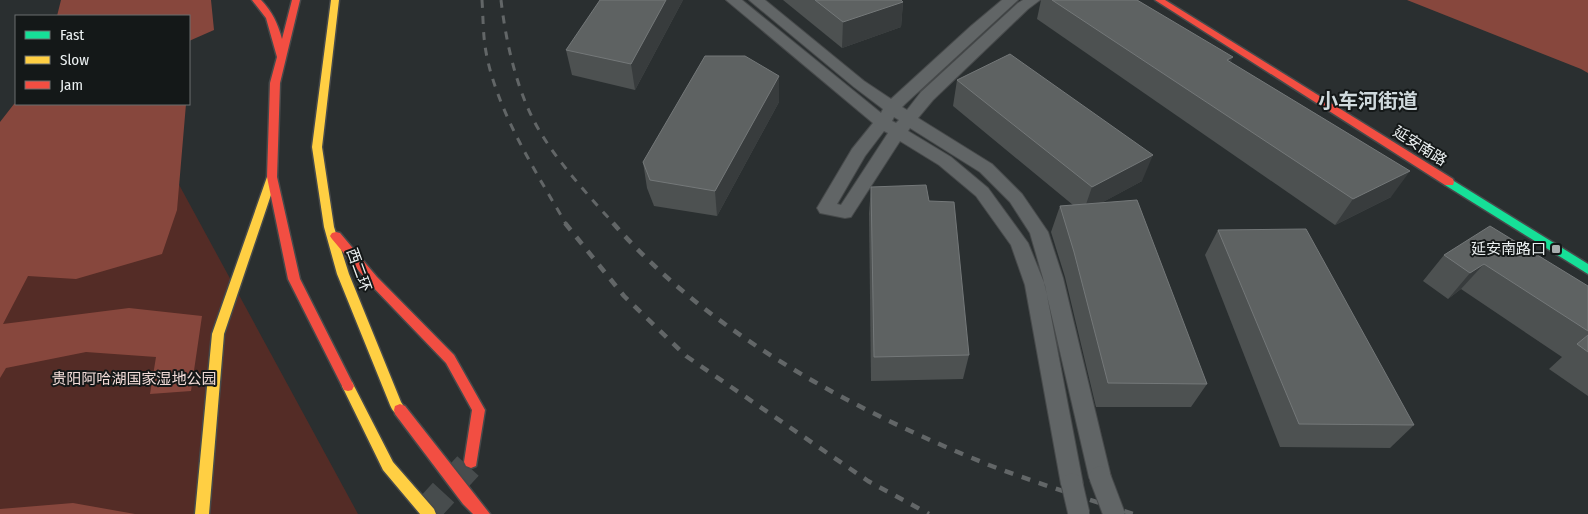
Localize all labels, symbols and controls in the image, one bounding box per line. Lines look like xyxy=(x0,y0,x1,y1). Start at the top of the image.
legend xyxy=(15,15,190,105)
text: Fast xyxy=(60,26,84,44)
text: Slow xyxy=(60,51,89,69)
text: Jam xyxy=(60,76,83,94)
district label: 小车河街道 xyxy=(1318,89,1418,113)
street label: 延安南路 xyxy=(1390,122,1450,170)
place label: 延安南路口 xyxy=(1471,240,1546,258)
marker: 延安南路口 xyxy=(1550,243,1562,255)
street label: 西二环 xyxy=(343,246,375,294)
park label: 贵阳阿哈湖国家湿地公园 xyxy=(51,370,217,388)

